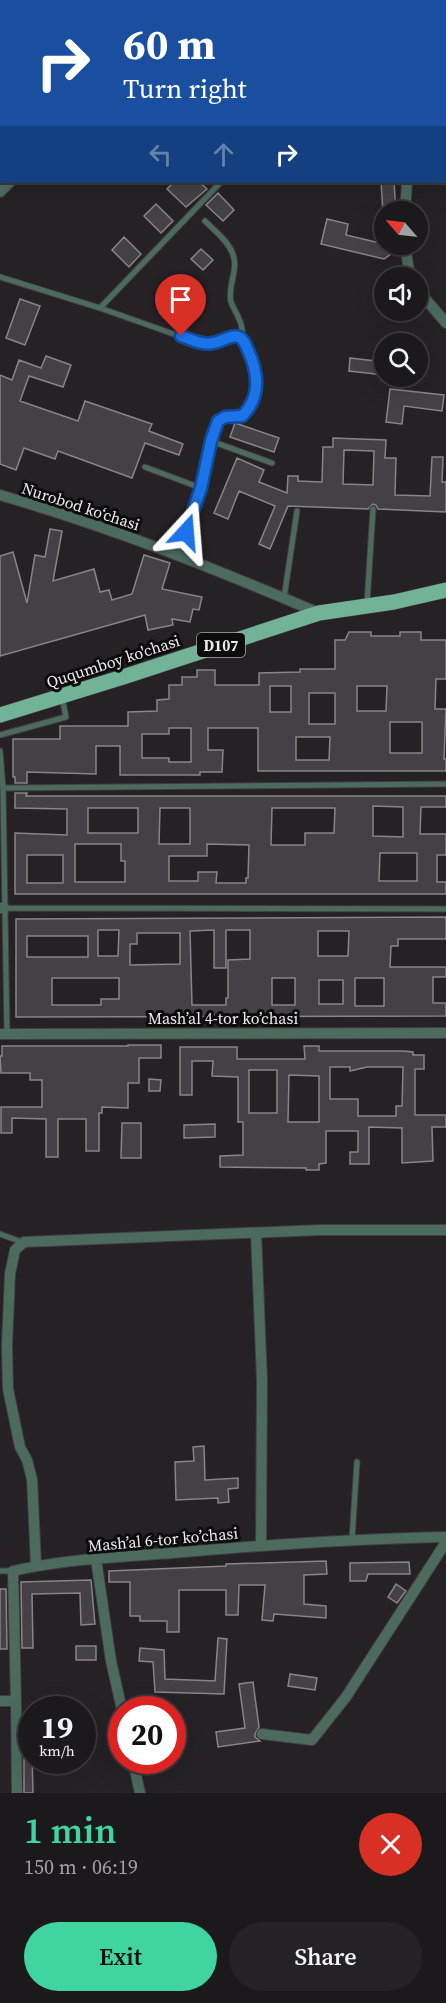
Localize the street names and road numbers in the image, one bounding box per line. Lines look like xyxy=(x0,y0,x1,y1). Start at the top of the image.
street label: Nurobod koʻchasi xyxy=(19,477,143,536)
street label: Ququmboy ko'chasi xyxy=(44,629,183,693)
road number: D107 xyxy=(197,633,245,657)
street label: Mashʼal 4-tor koʼchasi xyxy=(148,1007,298,1029)
street label: Mashʼal 6-tor koʼchasi xyxy=(87,1521,239,1557)

